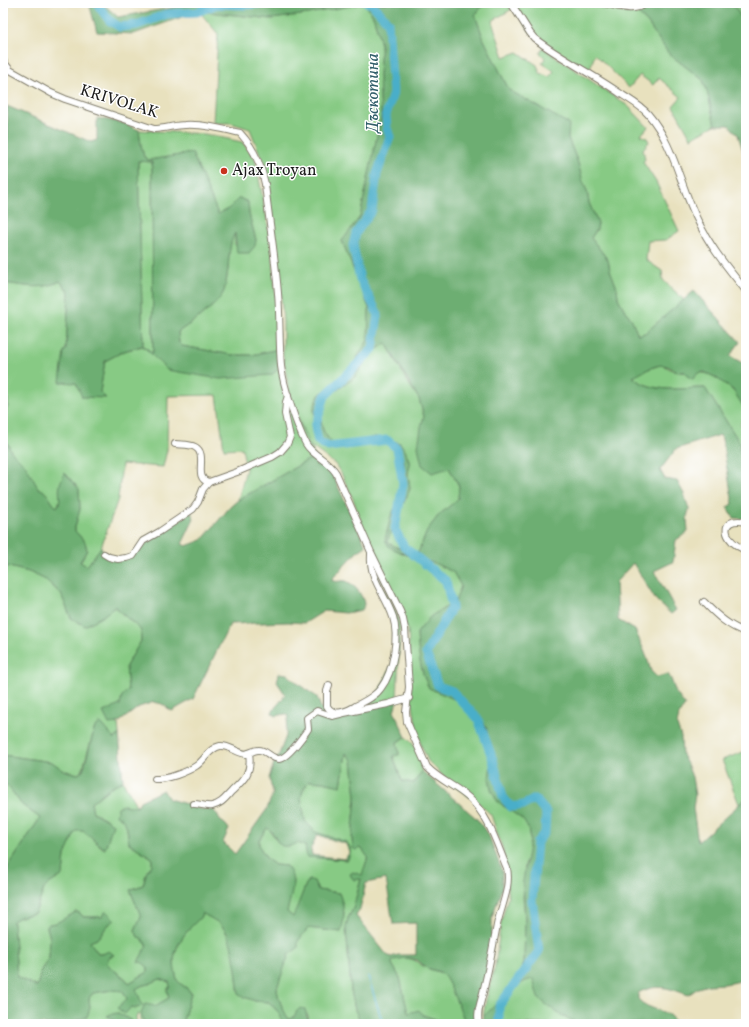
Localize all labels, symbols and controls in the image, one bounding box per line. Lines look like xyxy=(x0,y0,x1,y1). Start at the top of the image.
water label: Дъскотина xyxy=(362,53,385,134)
street label: KRIVOLAK xyxy=(77,80,161,124)
place label: Ajax Troyan xyxy=(232,160,316,182)
marker: Ajax Troyan xyxy=(219,166,229,176)

